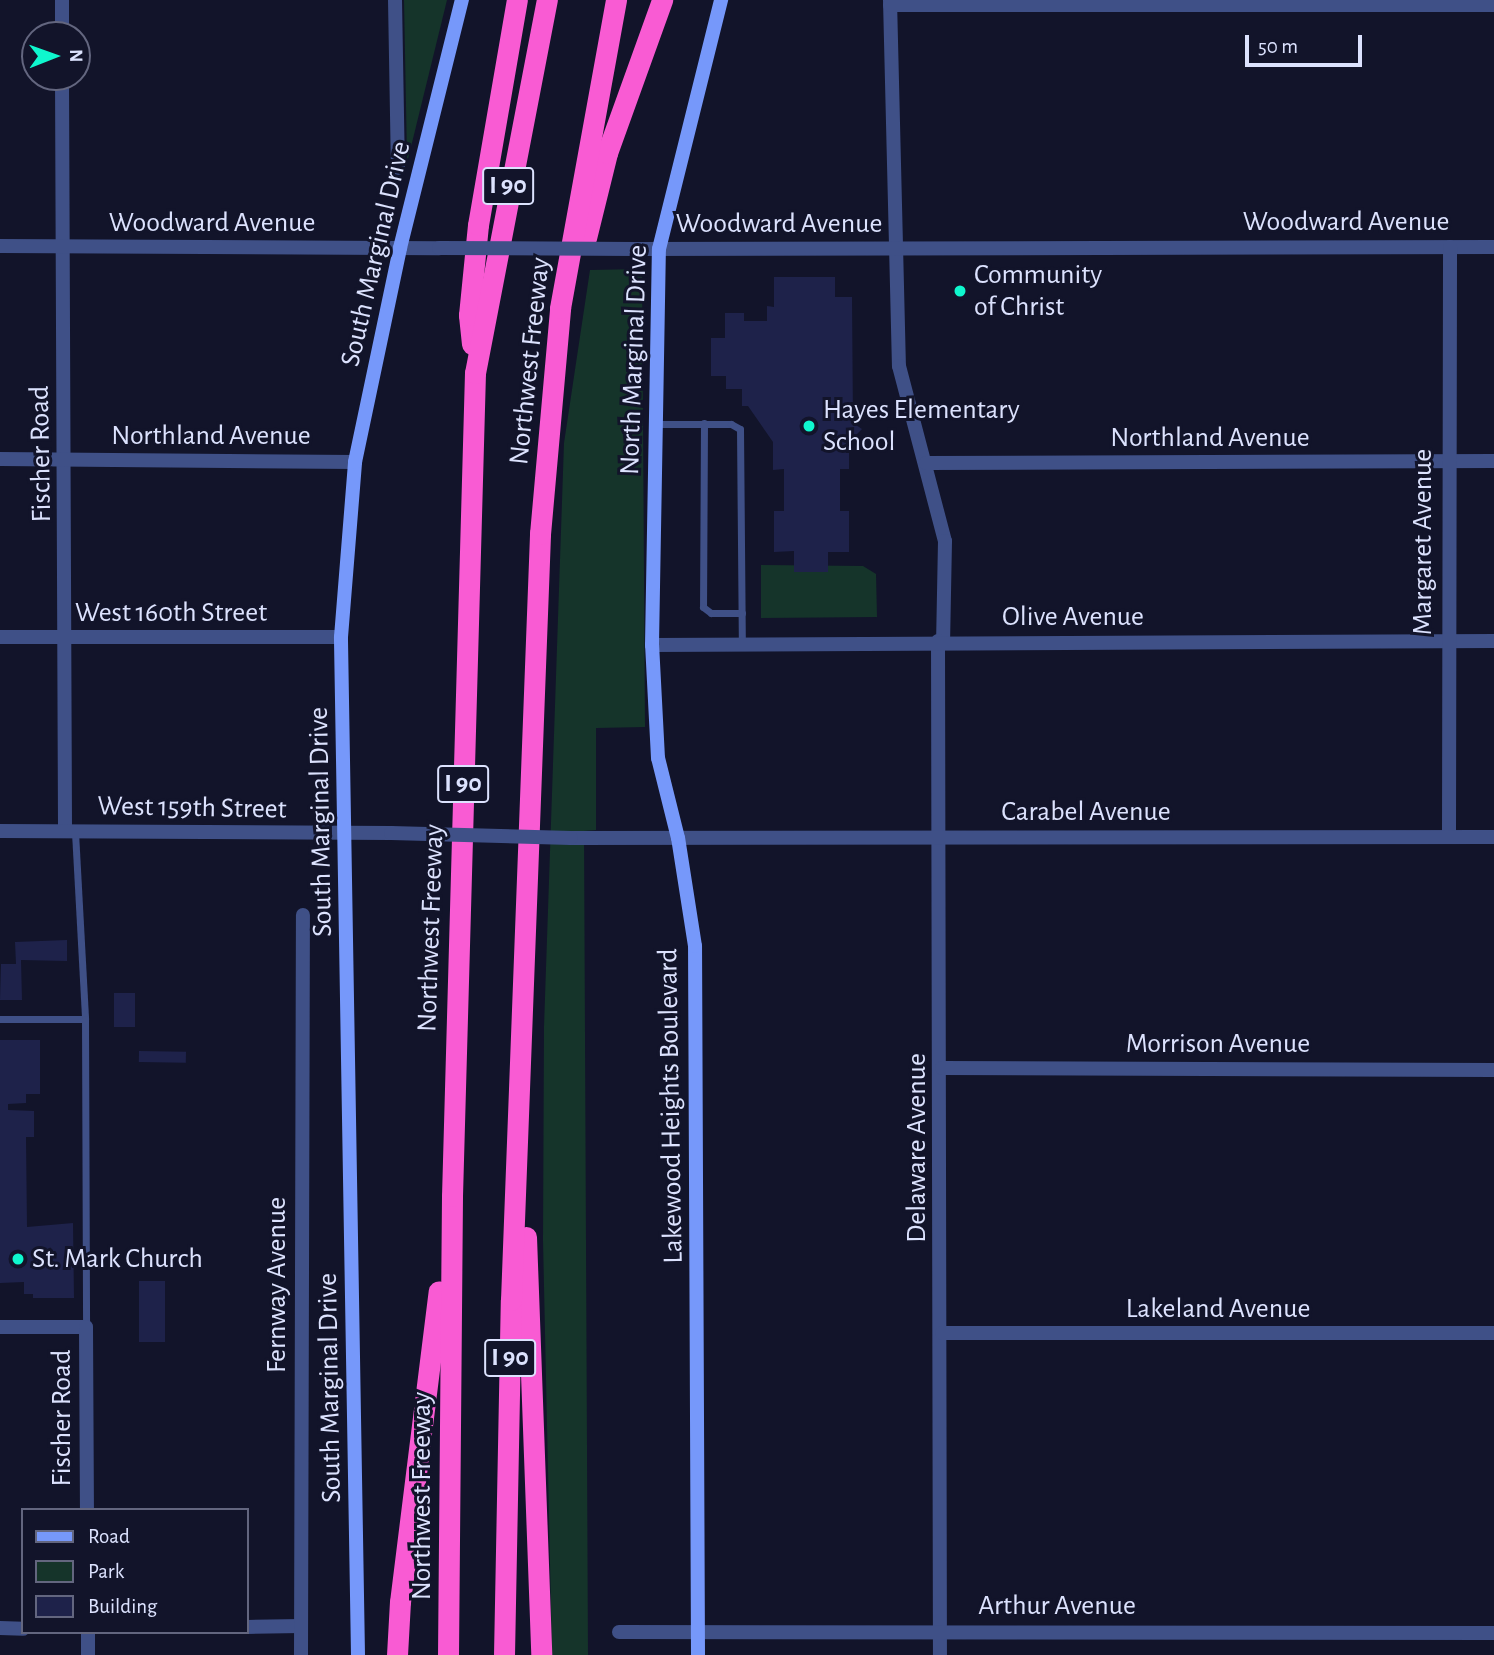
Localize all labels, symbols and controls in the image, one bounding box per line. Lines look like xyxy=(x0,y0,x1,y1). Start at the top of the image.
north arrow xyxy=(21,21,91,91)
scale bar xyxy=(1249,21,1366,65)
text: 50 m xyxy=(1258,36,1298,57)
text: N xyxy=(66,49,85,62)
street label: South Marginal Drive xyxy=(334,138,418,370)
road number: I 90 xyxy=(482,164,534,209)
street label: Woodward Avenue xyxy=(1243,205,1449,239)
street label: Woodward Avenue xyxy=(109,206,315,240)
street label: Woodward Avenue xyxy=(676,207,882,241)
street label: North Marginal Drive xyxy=(613,244,655,476)
street label: Northwest Freeway xyxy=(502,256,558,466)
place label: Community of Christ xyxy=(974,258,1102,324)
marker: Community of Christ xyxy=(952,283,968,299)
street label: Fischer Road xyxy=(23,385,59,523)
place label: Hayes Elementary School xyxy=(823,393,1020,459)
marker: Hayes Elementary School xyxy=(801,418,817,434)
street label: Northland Avenue xyxy=(111,419,311,453)
street label: Northland Avenue xyxy=(1110,421,1310,455)
street label: Margaret Avenue xyxy=(1406,449,1440,635)
street label: West 160th Street xyxy=(75,596,267,630)
street label: Olive Avenue xyxy=(1002,600,1144,634)
street label: South Marginal Drive xyxy=(302,707,340,937)
road number: I 90 xyxy=(437,762,489,806)
street label: West 159th Street xyxy=(97,790,287,826)
street label: Carabel Avenue xyxy=(1001,795,1171,829)
street label: Northwest Freeway xyxy=(411,823,451,1033)
street label: Lakewood Heights Boulevard xyxy=(651,948,691,1264)
street label: Morrison Avenue xyxy=(1126,1027,1310,1061)
street label: Delaware Avenue xyxy=(900,1053,934,1243)
street label: Fernway Avenue xyxy=(260,1197,294,1373)
place label: St. Mark Church xyxy=(32,1242,203,1276)
marker: St. Mark Church xyxy=(10,1251,26,1267)
street label: South Marginal Drive xyxy=(311,1273,349,1503)
street label: Lakeland Avenue xyxy=(1126,1292,1310,1326)
road number: I 90 xyxy=(484,1336,536,1380)
street label: Fischer Road xyxy=(45,1350,79,1486)
street label: Northwest Freeway xyxy=(405,1392,439,1600)
legend xyxy=(21,1508,248,1634)
text: Road xyxy=(88,1526,130,1547)
text: Park xyxy=(88,1561,124,1582)
street label: Arthur Avenue xyxy=(978,1589,1136,1623)
text: Building xyxy=(88,1596,157,1617)

